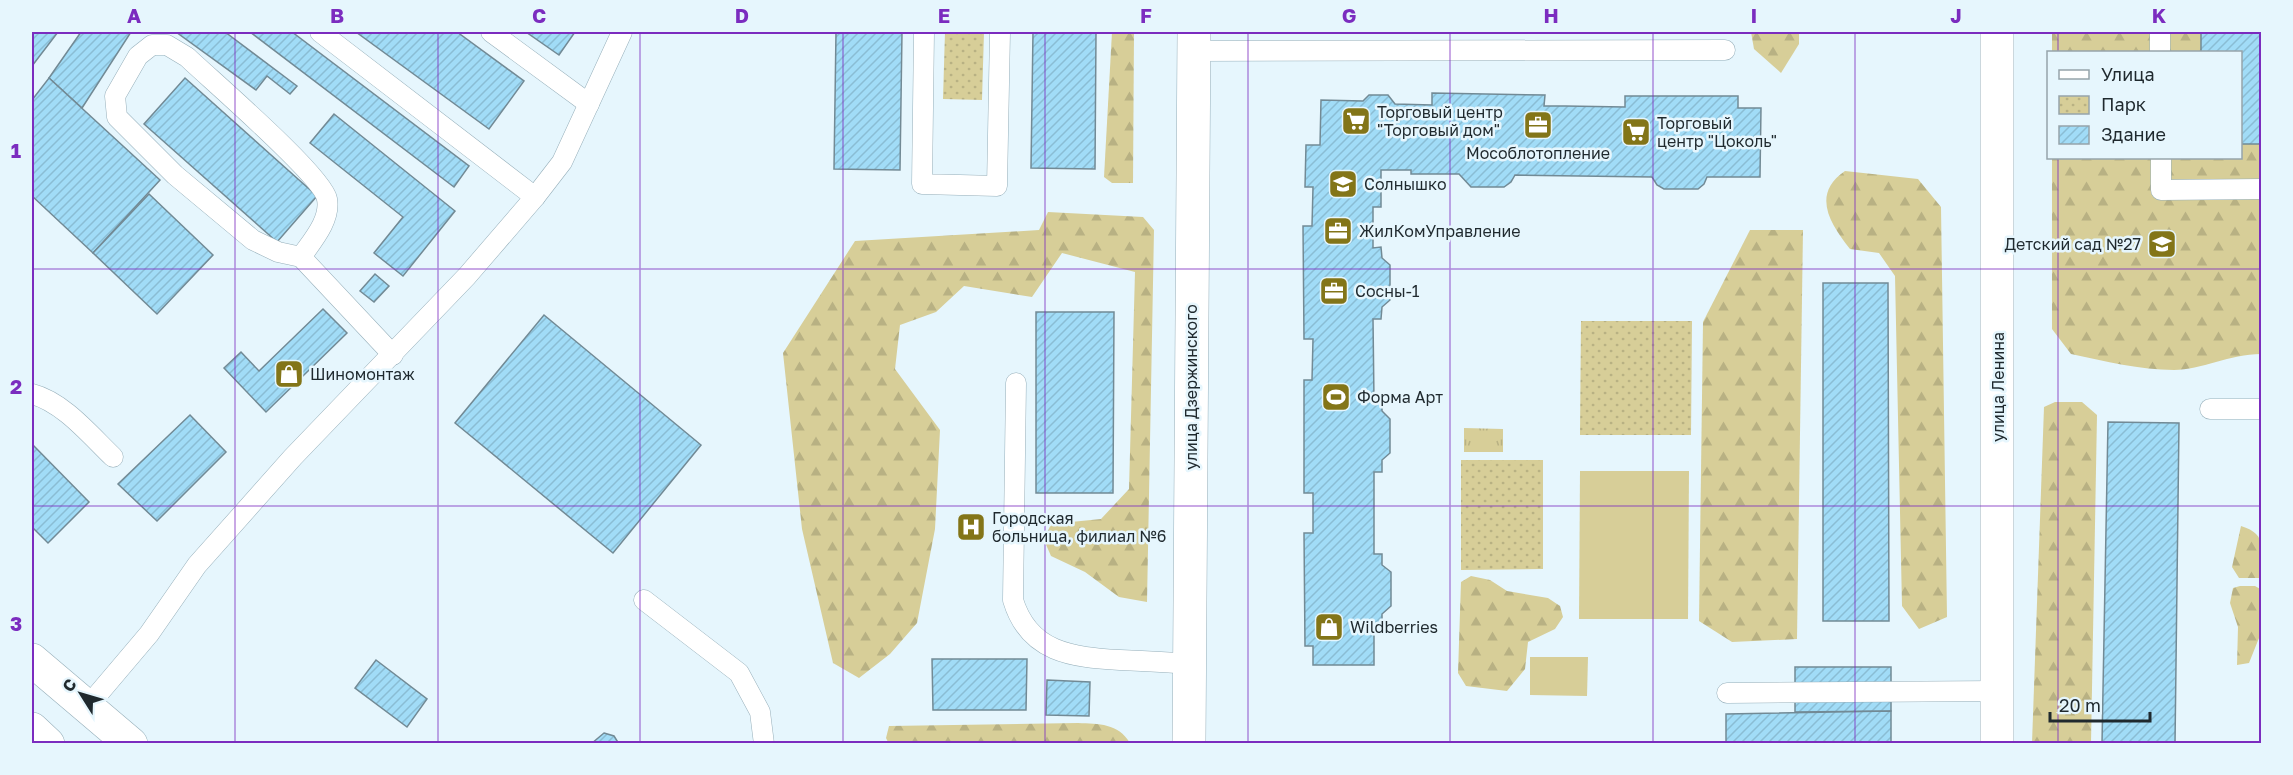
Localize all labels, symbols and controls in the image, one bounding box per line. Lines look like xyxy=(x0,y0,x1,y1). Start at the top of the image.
text: A xyxy=(127,3,141,27)
text: B xyxy=(330,3,344,27)
text: C xyxy=(532,3,546,27)
text: D xyxy=(735,3,749,27)
text: E xyxy=(938,3,950,27)
text: F xyxy=(1140,3,1152,27)
text: G xyxy=(1342,3,1356,27)
text: H xyxy=(1543,3,1559,27)
text: I xyxy=(1751,3,1757,27)
text: J xyxy=(1950,3,1962,27)
text: K xyxy=(2152,3,2167,27)
legend xyxy=(2047,51,2242,159)
text: Улица xyxy=(2101,63,2155,85)
text: Парк xyxy=(2101,93,2146,115)
place label: Торговый центр "Торговый дом" xyxy=(1377,102,1503,140)
supermarket icon: Торговый центр "Торговый дом" xyxy=(1340,105,1372,137)
office icon: Мособлотопление xyxy=(1522,109,1554,141)
place label: Торговый центр "Цоколь" xyxy=(1657,113,1777,151)
supermarket icon: Торговый центр "Цоколь" xyxy=(1620,116,1652,148)
text: Здание xyxy=(2101,123,2166,145)
text: 1 xyxy=(11,138,21,162)
place label: Мособлотопление xyxy=(1466,143,1610,163)
school or university icon: Солнышко xyxy=(1327,168,1359,200)
place label: Солнышко xyxy=(1364,174,1447,194)
office icon: ЖилКомУправление xyxy=(1322,215,1354,247)
place label: ЖилКомУправление xyxy=(1359,221,1521,241)
school or university icon: Детский сад №27 xyxy=(2146,228,2178,260)
place label: Детский сад №27 xyxy=(2005,234,2141,254)
office icon: Сосны-1 xyxy=(1318,275,1350,307)
place label: Сосны-1 xyxy=(1355,281,1420,301)
street label: улица Дзержинского xyxy=(1181,304,1201,470)
street label: улица Ленина xyxy=(1988,332,2008,442)
shop icon: Шиномонтаж xyxy=(273,358,305,390)
place label: Шиномонтаж xyxy=(310,364,415,384)
text: 2 xyxy=(10,374,22,398)
sports icon: Форма Арт xyxy=(1320,381,1352,413)
place label: Форма Арт xyxy=(1357,387,1443,407)
place label: Городская больница, филиал №6 xyxy=(992,508,1166,546)
hospital icon: Городская больница, филиал №6 xyxy=(955,511,987,543)
text: 3 xyxy=(10,611,22,635)
shop icon: Wildberries xyxy=(1313,611,1345,643)
place label: Wildberries xyxy=(1350,617,1438,637)
north arrow xyxy=(51,664,111,724)
text: С xyxy=(58,674,80,696)
scale bar xyxy=(2050,685,2150,723)
text: 20 m xyxy=(2059,694,2101,716)

